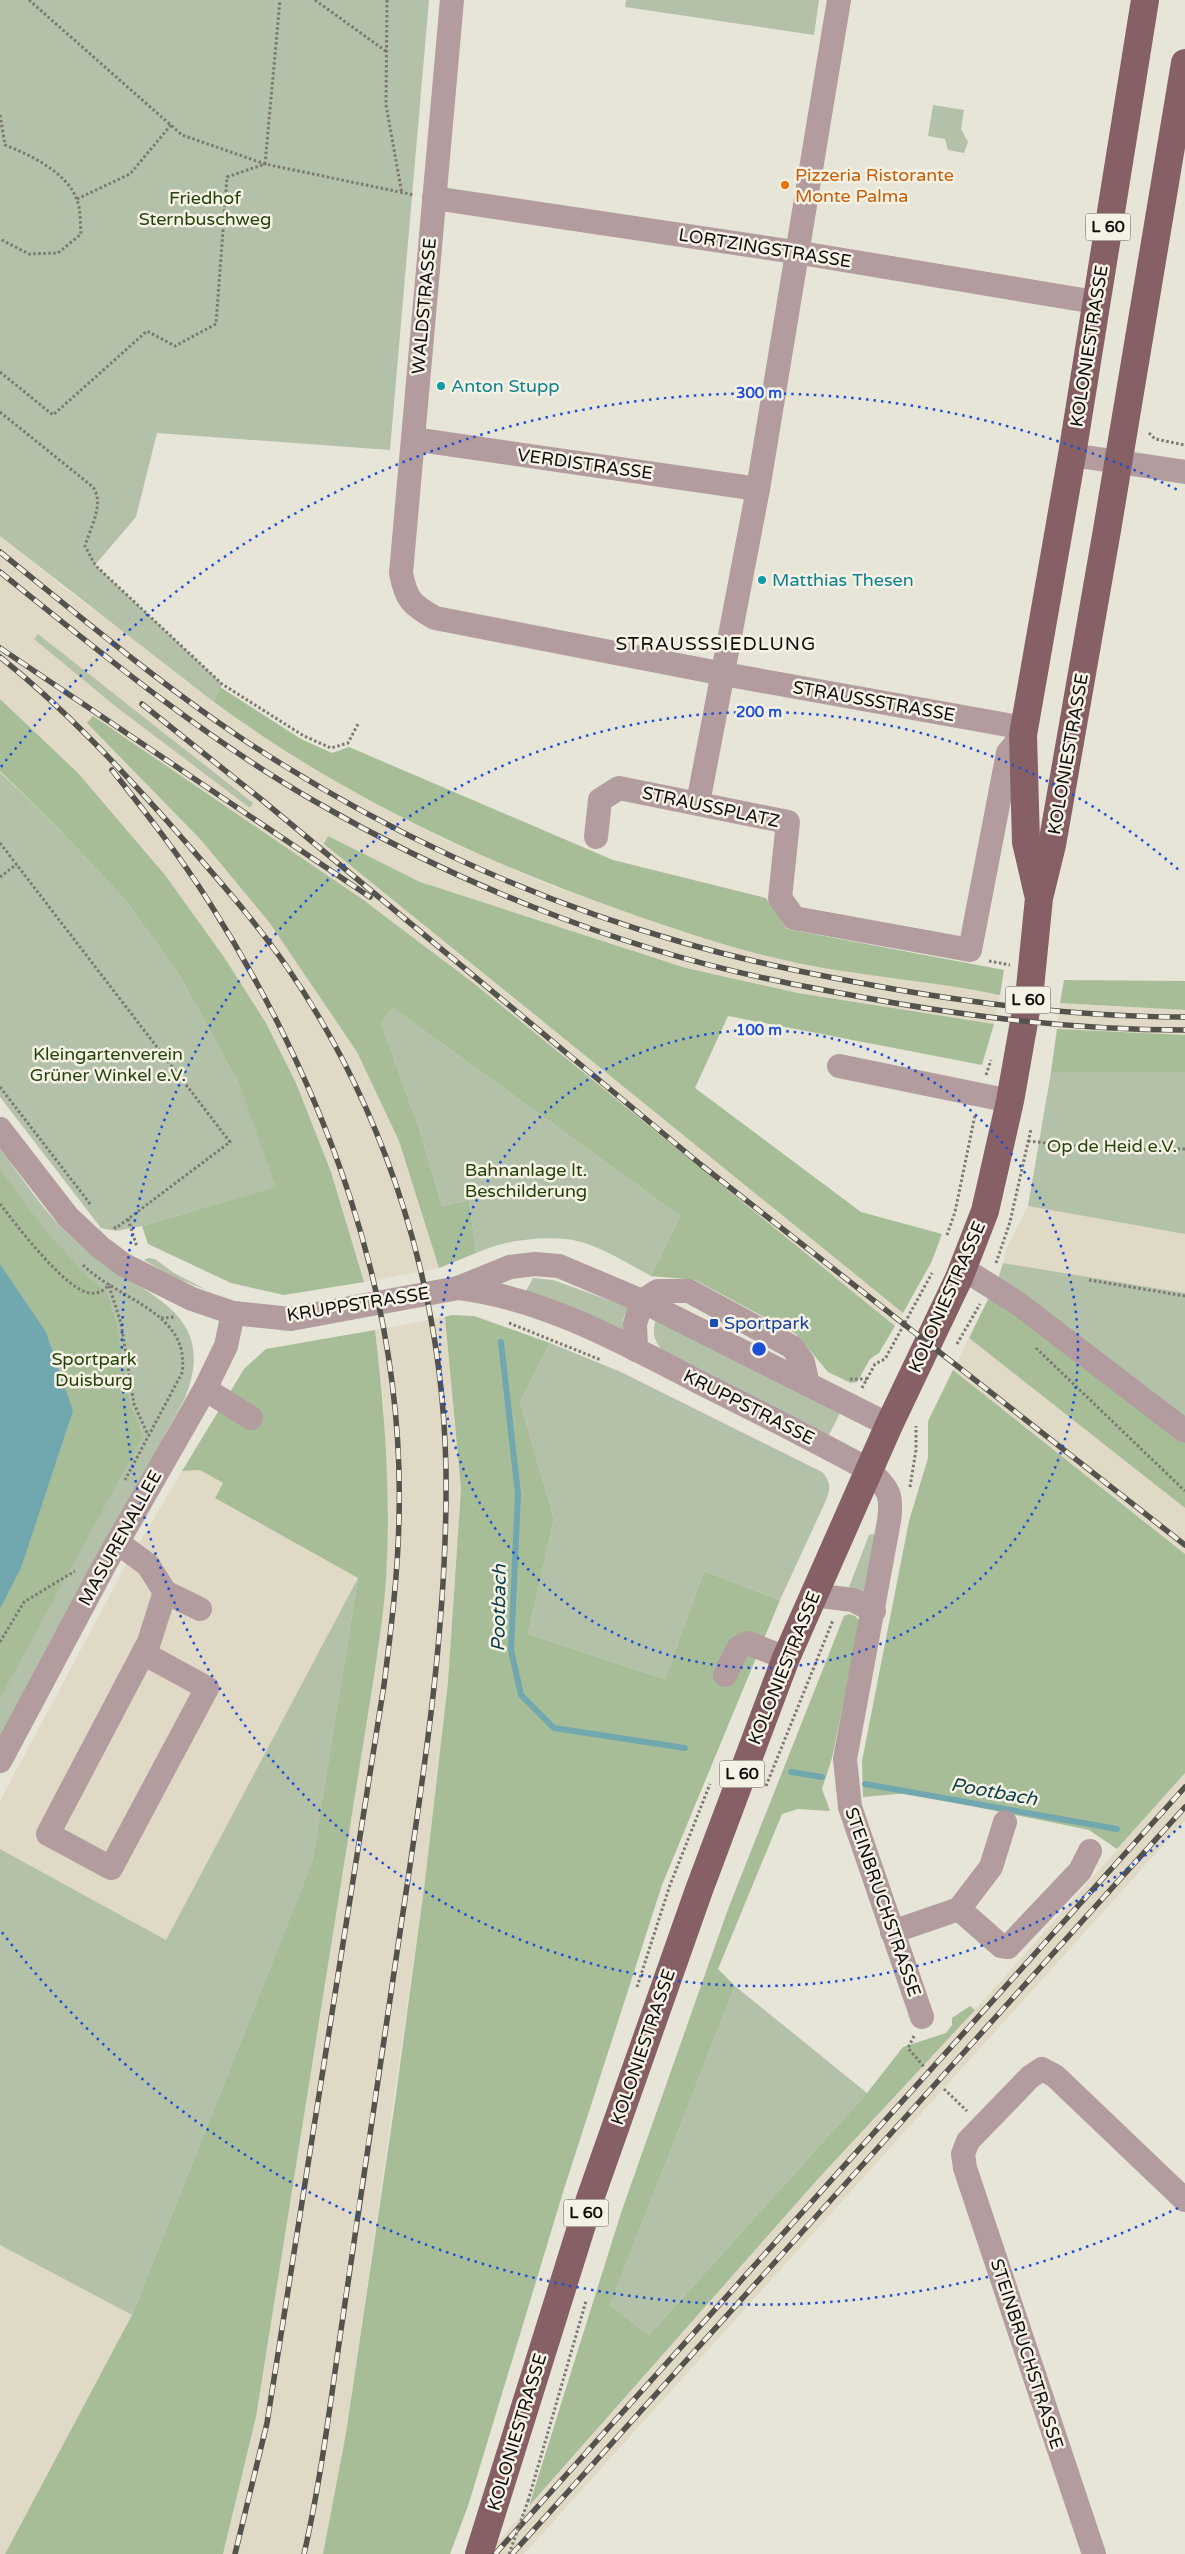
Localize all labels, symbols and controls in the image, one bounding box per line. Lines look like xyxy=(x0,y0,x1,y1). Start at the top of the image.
place label: Pizzeria Ristorante Monte Palma xyxy=(795,164,954,207)
marker: Pizzeria Ristorante Monte Palma xyxy=(779,179,791,191)
park label: Friedhof Sternbuschweg xyxy=(139,187,271,230)
road number: L 60 xyxy=(1086,213,1130,240)
street label: LORTZINGSTRASSE xyxy=(677,223,853,273)
street label: WALDSTRASSE xyxy=(407,237,441,375)
street label: KOLONIESTRASSE xyxy=(1065,264,1113,428)
place label: Anton Stupp xyxy=(451,375,560,397)
marker: Anton Stupp xyxy=(435,380,447,392)
text: 300 m xyxy=(736,384,782,402)
street label: VERDISTRASSE xyxy=(516,444,654,484)
place label: Matthias Thesen xyxy=(772,569,914,591)
marker: Matthias Thesen xyxy=(756,574,768,586)
district label: STRAUSSSIEDLUNG xyxy=(616,633,816,655)
street label: KOLONIESTRASSE xyxy=(1043,672,1093,836)
street label: STRAUSSSTRASSE xyxy=(791,676,957,726)
text: 200 m xyxy=(736,703,782,721)
street label: STRAUSSPLATZ xyxy=(640,782,782,832)
road number: L 60 xyxy=(1006,986,1050,1014)
text: 100 m xyxy=(736,1021,782,1039)
park label: Kleingartenverein Grüner Winkel e.V. xyxy=(30,1043,186,1086)
park label: Op de Heid e.V. xyxy=(1047,1135,1177,1157)
park label: Bahnanlage lt. Beschilderung xyxy=(465,1159,587,1202)
street label: KOLONIESTRASSE xyxy=(904,1218,990,1376)
street label: KRUPPSTRASSE xyxy=(285,1282,431,1326)
place label: Sportpark xyxy=(724,1312,809,1334)
marker: Sportpark xyxy=(708,1317,720,1329)
centre of rings xyxy=(750,1340,768,1358)
park label: Sportpark Duisburg xyxy=(51,1348,137,1391)
street label: KRUPPSTRASSE xyxy=(680,1365,818,1449)
street label: MASURENALLEE xyxy=(74,1466,166,1610)
water label: Pootbach xyxy=(487,1564,511,1652)
street label: KOLONIESTRASSE xyxy=(743,1588,825,1748)
road number: L 60 xyxy=(720,1760,764,1788)
water label: Pootbach xyxy=(949,1774,1039,1810)
street label: STEINBRUCHSTRASSE xyxy=(840,1804,926,2000)
street label: KOLONIESTRASSE xyxy=(606,1966,680,2128)
road number: L 60 xyxy=(564,2200,608,2226)
street label: STEINBRUCHSTRASSE xyxy=(986,2256,1068,2452)
street label: KOLONIESTRASSE xyxy=(483,2351,551,2513)

